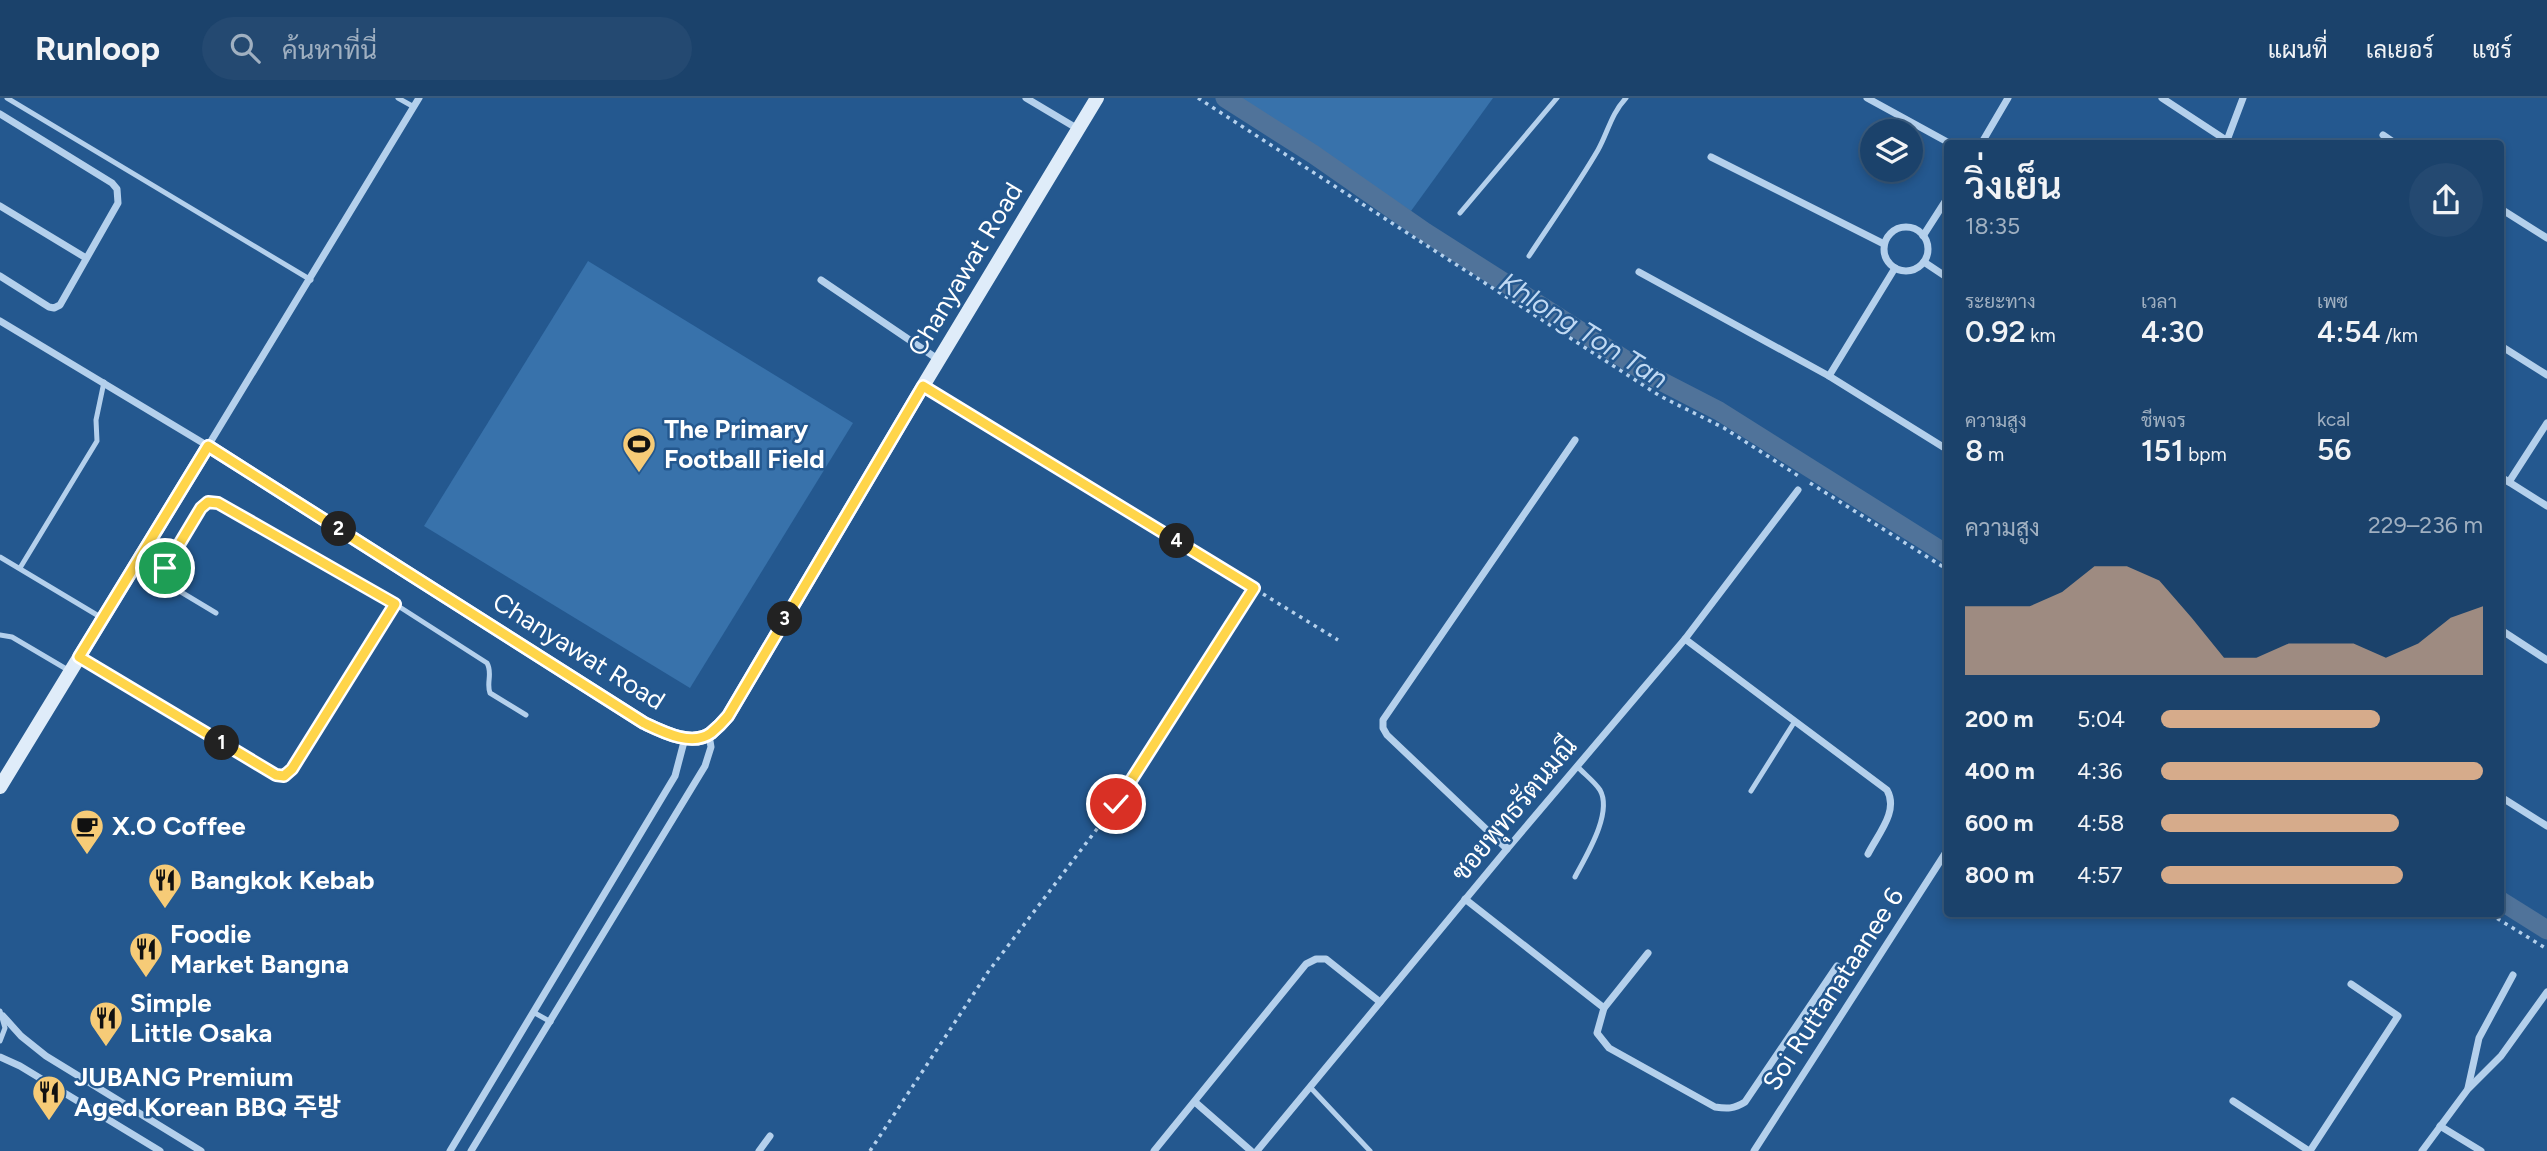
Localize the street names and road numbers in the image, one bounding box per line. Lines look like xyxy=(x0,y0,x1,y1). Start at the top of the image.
street label: Chanyawat Road xyxy=(901,176,1029,362)
street label: Chanyawat Road xyxy=(487,585,671,717)
street label: ซอยพุทธรัตนมณี xyxy=(1444,730,1585,889)
street label: Soi Ruttanataanee 6 xyxy=(1756,882,1910,1096)

